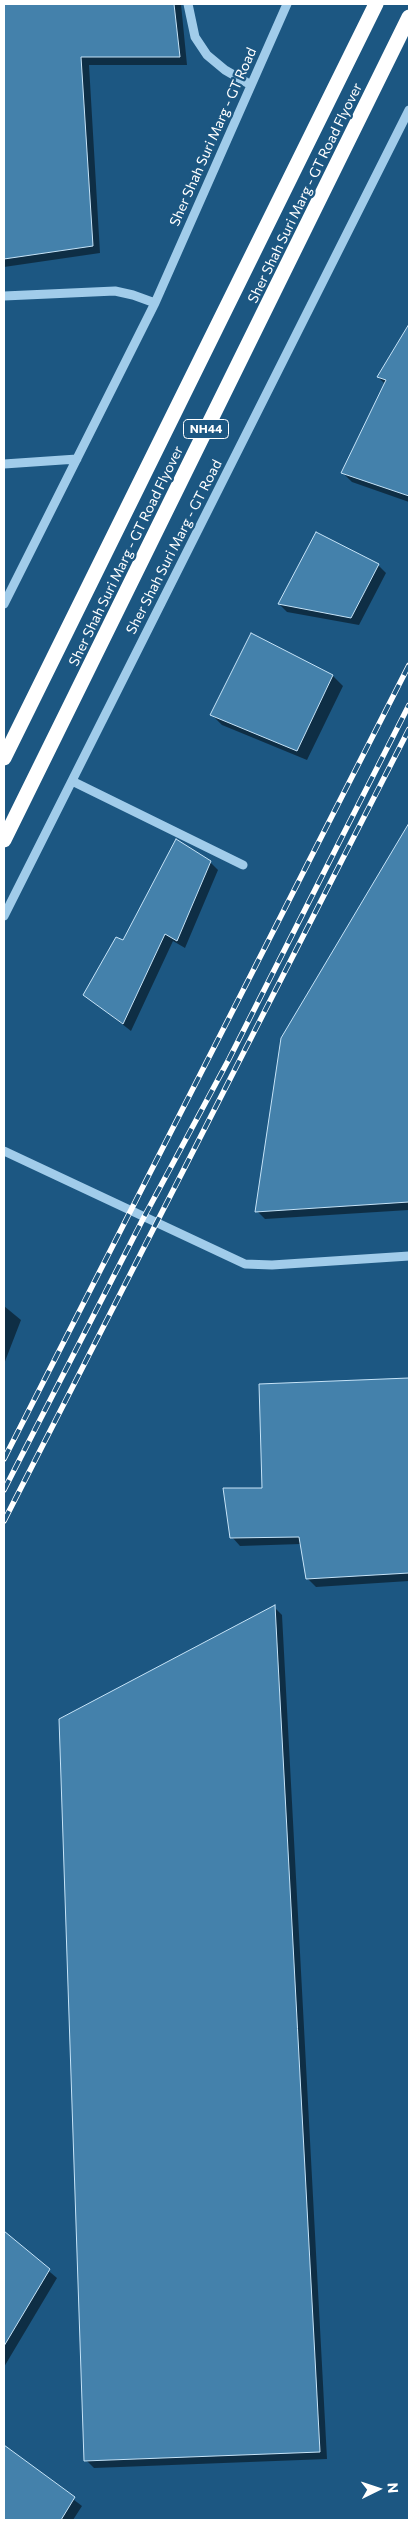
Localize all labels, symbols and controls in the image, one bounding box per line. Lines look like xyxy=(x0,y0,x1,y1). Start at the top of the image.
street label: Sher Shah Suri Marg - GT Road xyxy=(166,45,260,229)
street label: Sher Shah Suri Marg - GT Road Flyover xyxy=(244,80,366,306)
road number: NH44 xyxy=(184,419,228,438)
street label: Sher Shah Suri Marg - GT Road Flyover xyxy=(65,443,187,669)
street label: Sher Shah Suri Marg - GT Road xyxy=(123,457,225,637)
north arrow xyxy=(353,2464,403,2514)
text: N xyxy=(385,2482,402,2494)

